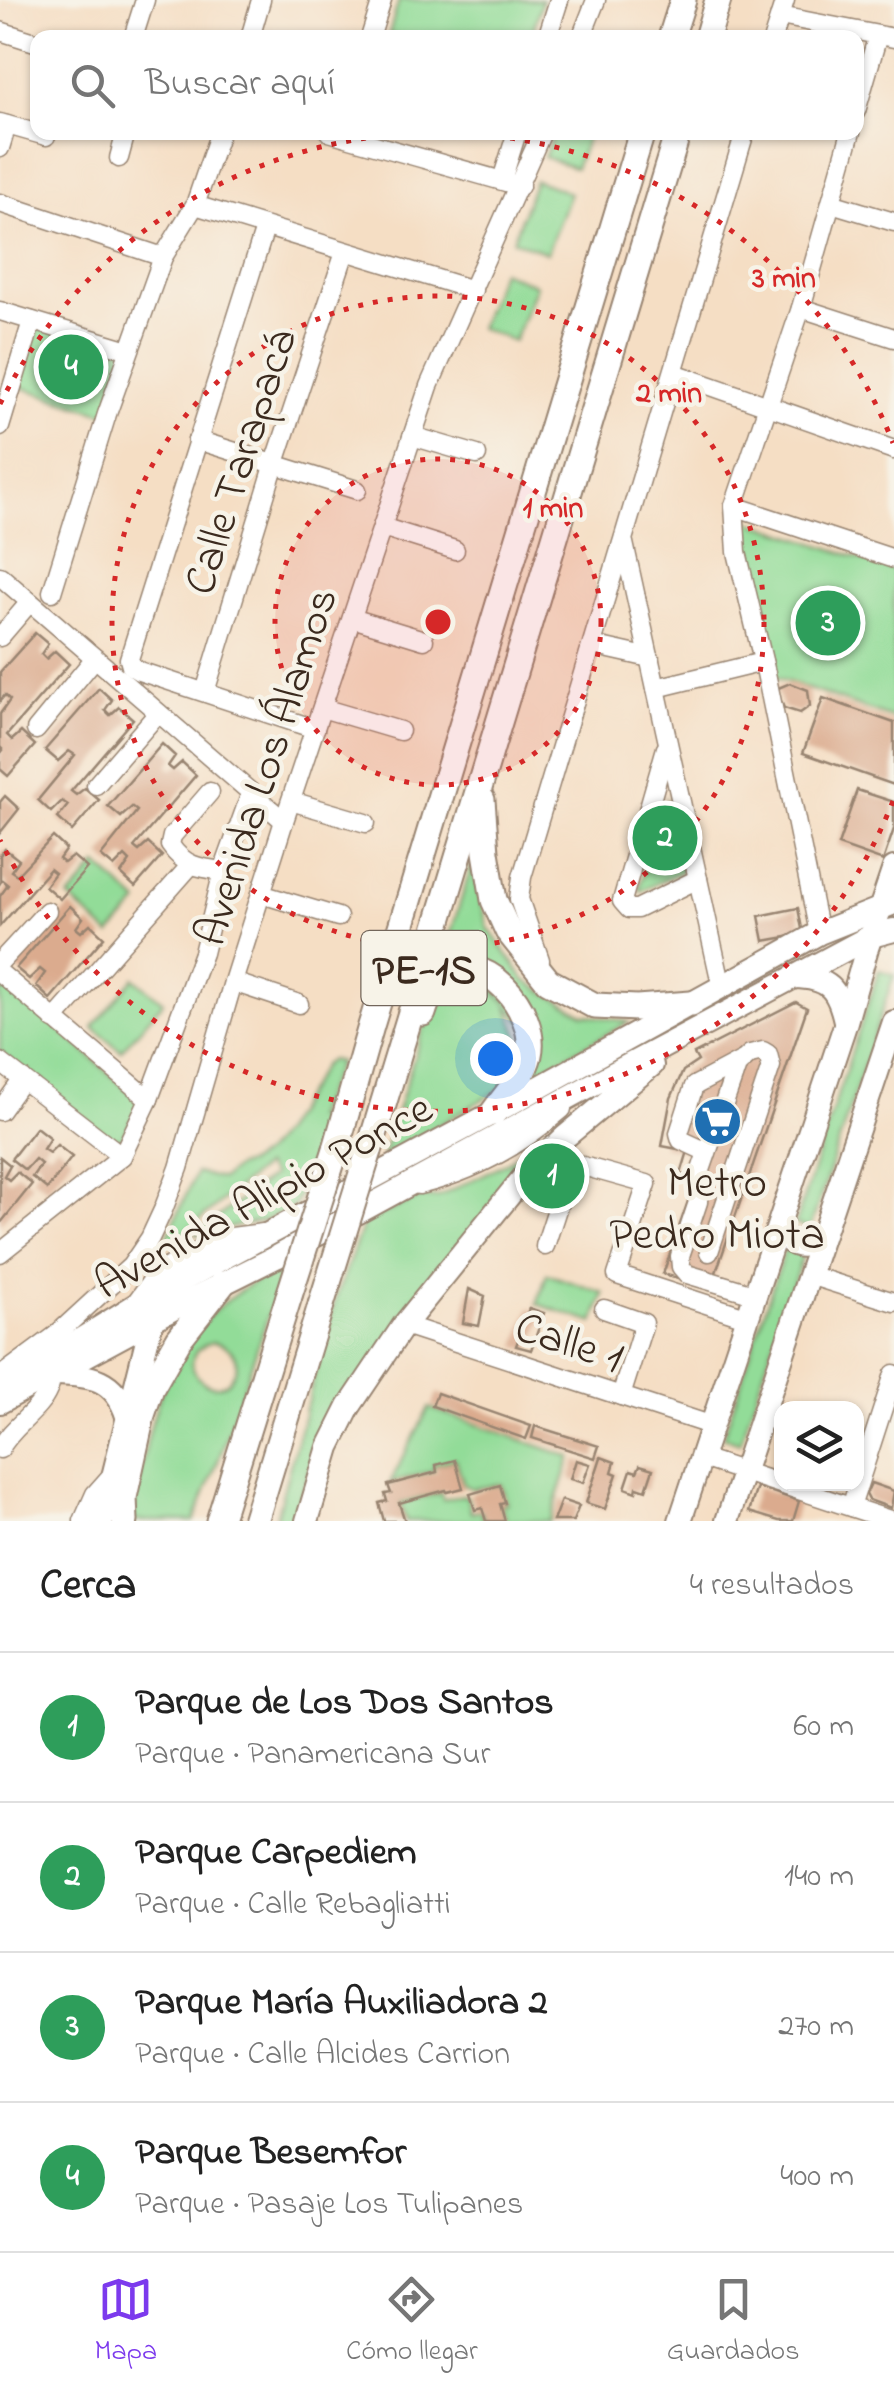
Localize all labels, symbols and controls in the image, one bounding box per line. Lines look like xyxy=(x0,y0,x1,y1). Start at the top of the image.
search box xyxy=(30,30,864,140)
text: Buscar aquí xyxy=(145,57,335,113)
icon: search xyxy=(65,58,120,113)
text: 3 min xyxy=(751,258,816,302)
street label: Calle Tarapacá xyxy=(169,321,317,604)
pin: 4 xyxy=(38,330,104,404)
text: 2 min xyxy=(635,373,702,417)
text: 1 min xyxy=(523,488,583,532)
street label: Avenida Los Álamos xyxy=(180,580,358,955)
pin: 3 xyxy=(796,586,860,660)
centre of rings xyxy=(420,604,456,640)
pin: 2 xyxy=(632,800,698,876)
road number: PE-1S xyxy=(362,931,486,1005)
your location xyxy=(470,1033,521,1084)
street label: Avenida Alipio Ponce xyxy=(83,1078,446,1319)
supermarket icon: Metro Pedro Miota xyxy=(691,1096,743,1148)
pin: 1 xyxy=(520,1138,584,1214)
place label: Metro Pedro Miota xyxy=(609,1152,825,1270)
street label: Calle 1 xyxy=(506,1296,631,1393)
map controls xyxy=(774,1401,864,1491)
button: layers xyxy=(774,1401,864,1491)
text: Cerca xyxy=(40,1556,136,1617)
text: 4 resultados xyxy=(690,1563,854,1610)
text: Parque de Los Dos Santos xyxy=(135,1676,554,1732)
text: 1 xyxy=(67,1704,78,1751)
text: 60 m xyxy=(793,1704,854,1751)
text: Parque · Panamericana Sur xyxy=(135,1732,491,1779)
text: Parque Carpediem xyxy=(135,1826,417,1882)
text: 2 xyxy=(65,1854,80,1901)
text: 140 m xyxy=(784,1854,854,1901)
text: Parque · Calle Rebagliatti xyxy=(135,1882,450,1929)
text: Parque María Auxiliadora 2 xyxy=(135,1976,548,2032)
text: 3 xyxy=(66,2004,79,2051)
text: 270 m xyxy=(778,2004,854,2051)
text: Parque · Calle Alcides Carrion xyxy=(135,2032,510,2079)
text: Parque Besemfor xyxy=(135,2126,406,2182)
text: 4 xyxy=(66,2154,79,2201)
text: 400 m xyxy=(780,2154,854,2201)
text: Parque · Pasaje Los Tulipanes xyxy=(135,2182,523,2229)
tab: Mapa xyxy=(95,2272,157,2373)
tab: Cómo llegar xyxy=(346,2272,478,2373)
tab: Guardados xyxy=(667,2272,799,2373)

